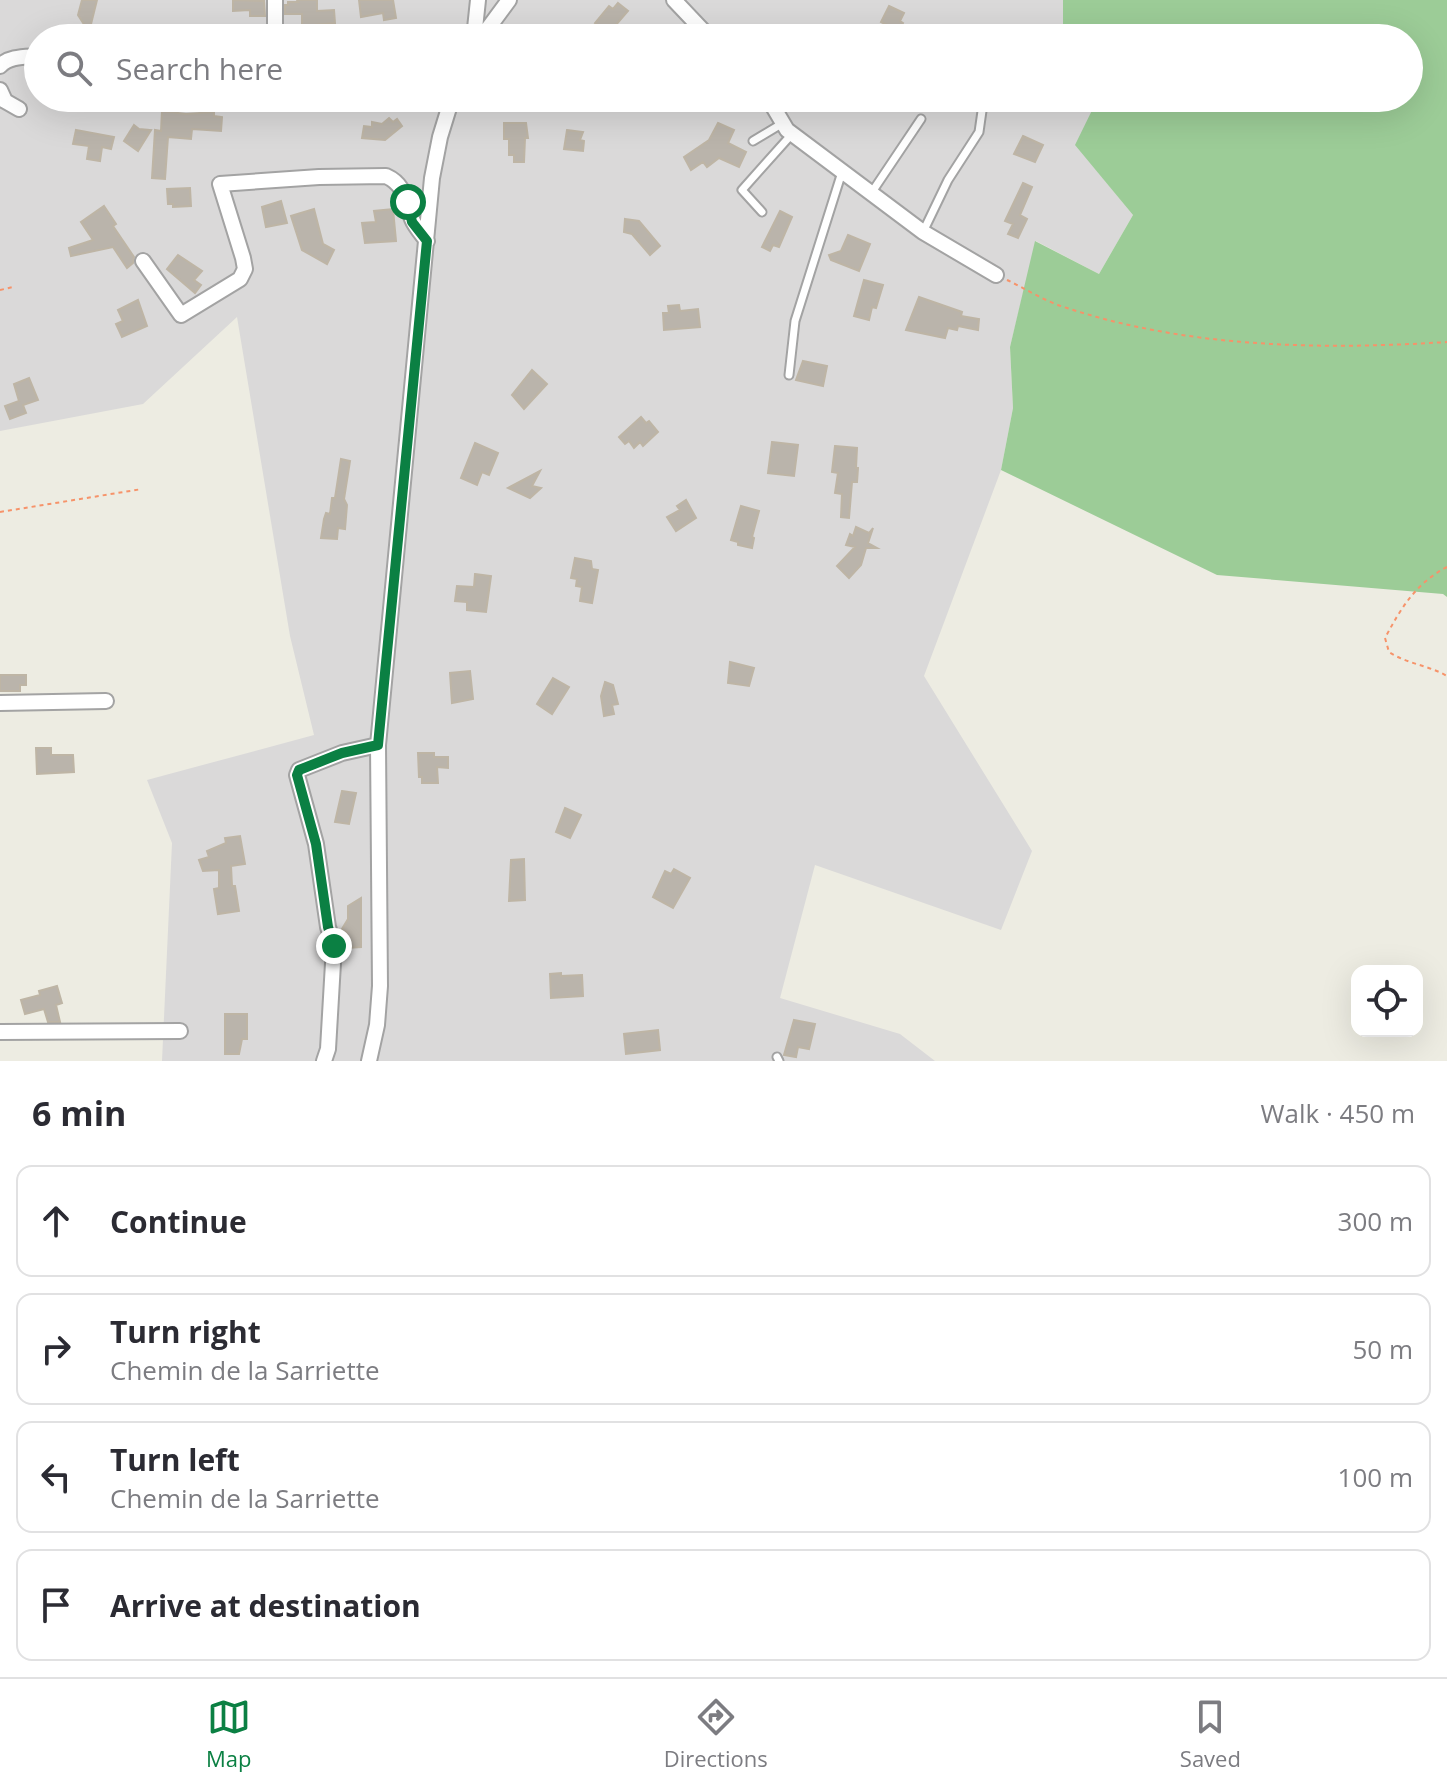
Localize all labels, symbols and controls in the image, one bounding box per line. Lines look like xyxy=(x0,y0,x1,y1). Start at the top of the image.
search box xyxy=(24,24,1423,112)
icon: search xyxy=(52,46,96,90)
text: Search here xyxy=(116,48,283,89)
route start xyxy=(390,184,426,220)
route end xyxy=(316,928,352,964)
map controls xyxy=(1351,965,1423,1037)
button: locate xyxy=(1351,965,1423,1037)
text: 6 min xyxy=(32,1090,126,1136)
text: Walk · 450 m xyxy=(1261,1095,1415,1131)
icon: ahead xyxy=(34,1199,78,1243)
text: Continue xyxy=(110,1201,247,1242)
text: 300 m xyxy=(1338,1203,1413,1239)
text: Turn right xyxy=(110,1311,261,1352)
icon: right xyxy=(34,1327,78,1371)
text: 50 m xyxy=(1352,1331,1413,1367)
text: Chemin de la Sarriette xyxy=(110,1352,380,1388)
text: Turn left xyxy=(110,1439,240,1480)
icon: left xyxy=(34,1455,78,1499)
text: 100 m xyxy=(1338,1459,1413,1495)
text: Chemin de la Sarriette xyxy=(110,1480,380,1516)
icon: arrive xyxy=(34,1583,78,1627)
text: Arrive at destination xyxy=(110,1585,421,1626)
tab: Map xyxy=(206,1695,252,1773)
tab: Directions xyxy=(664,1695,768,1773)
tab: Saved xyxy=(1180,1695,1241,1773)

